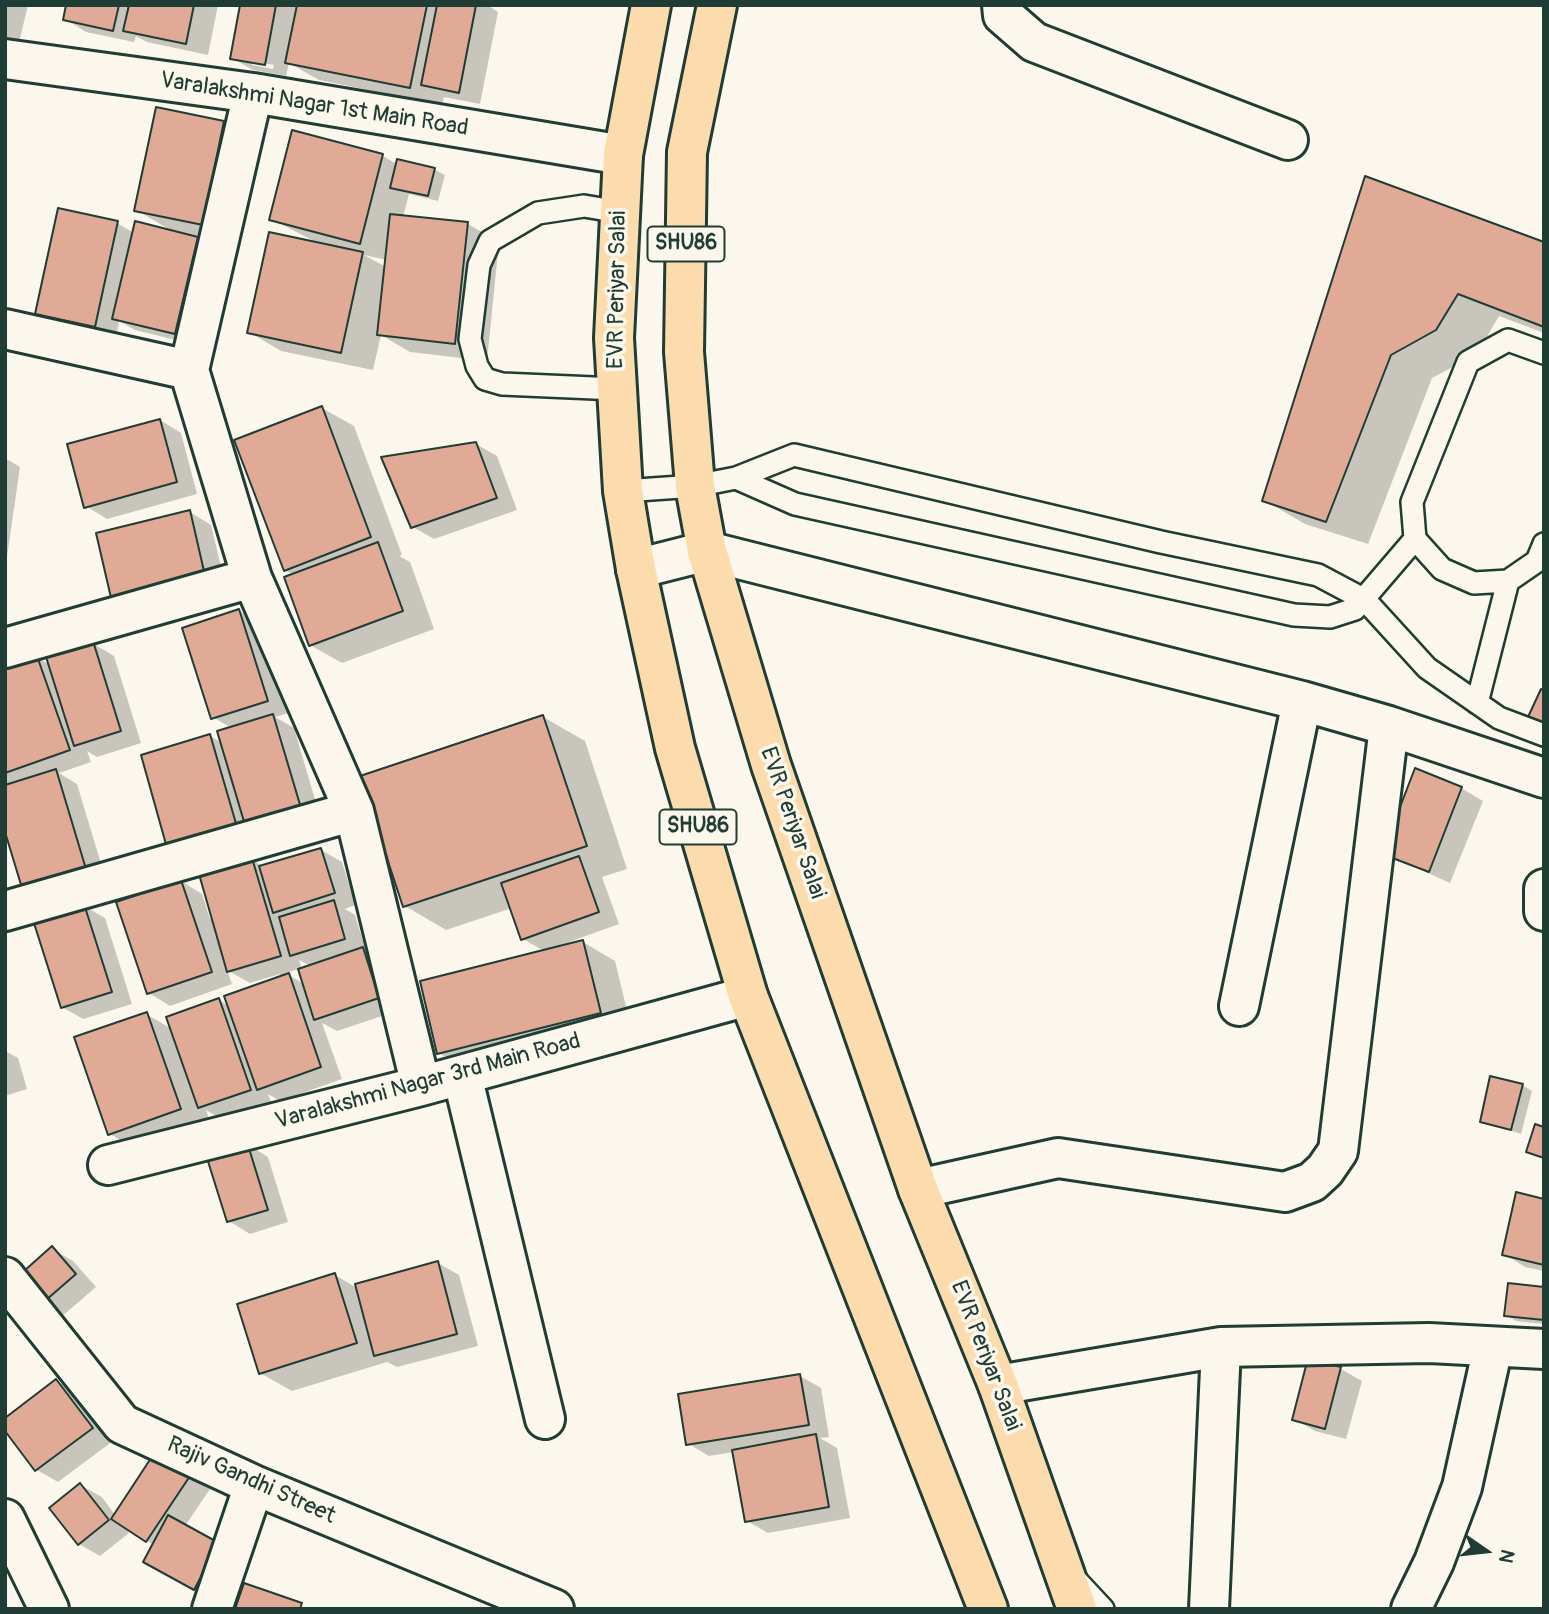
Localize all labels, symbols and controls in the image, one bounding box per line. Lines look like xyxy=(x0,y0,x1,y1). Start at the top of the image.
street label: Varalakshmi Nagar 1st Main Road xyxy=(158,67,470,143)
street label: EVR Periyar Salai xyxy=(603,211,633,369)
road number: SHU86 xyxy=(648,226,724,262)
street label: EVR Periyar Salai xyxy=(753,744,831,902)
road number: SHU86 xyxy=(660,810,736,844)
street label: Varalakshmi Nagar 3rd Main Road xyxy=(272,1028,584,1136)
street label: EVR Periyar Salai xyxy=(944,1277,1026,1435)
street label: Rajiv Gandhi Street xyxy=(163,1431,339,1531)
north arrow xyxy=(1451,1516,1521,1586)
text: N xyxy=(1493,1547,1520,1565)

